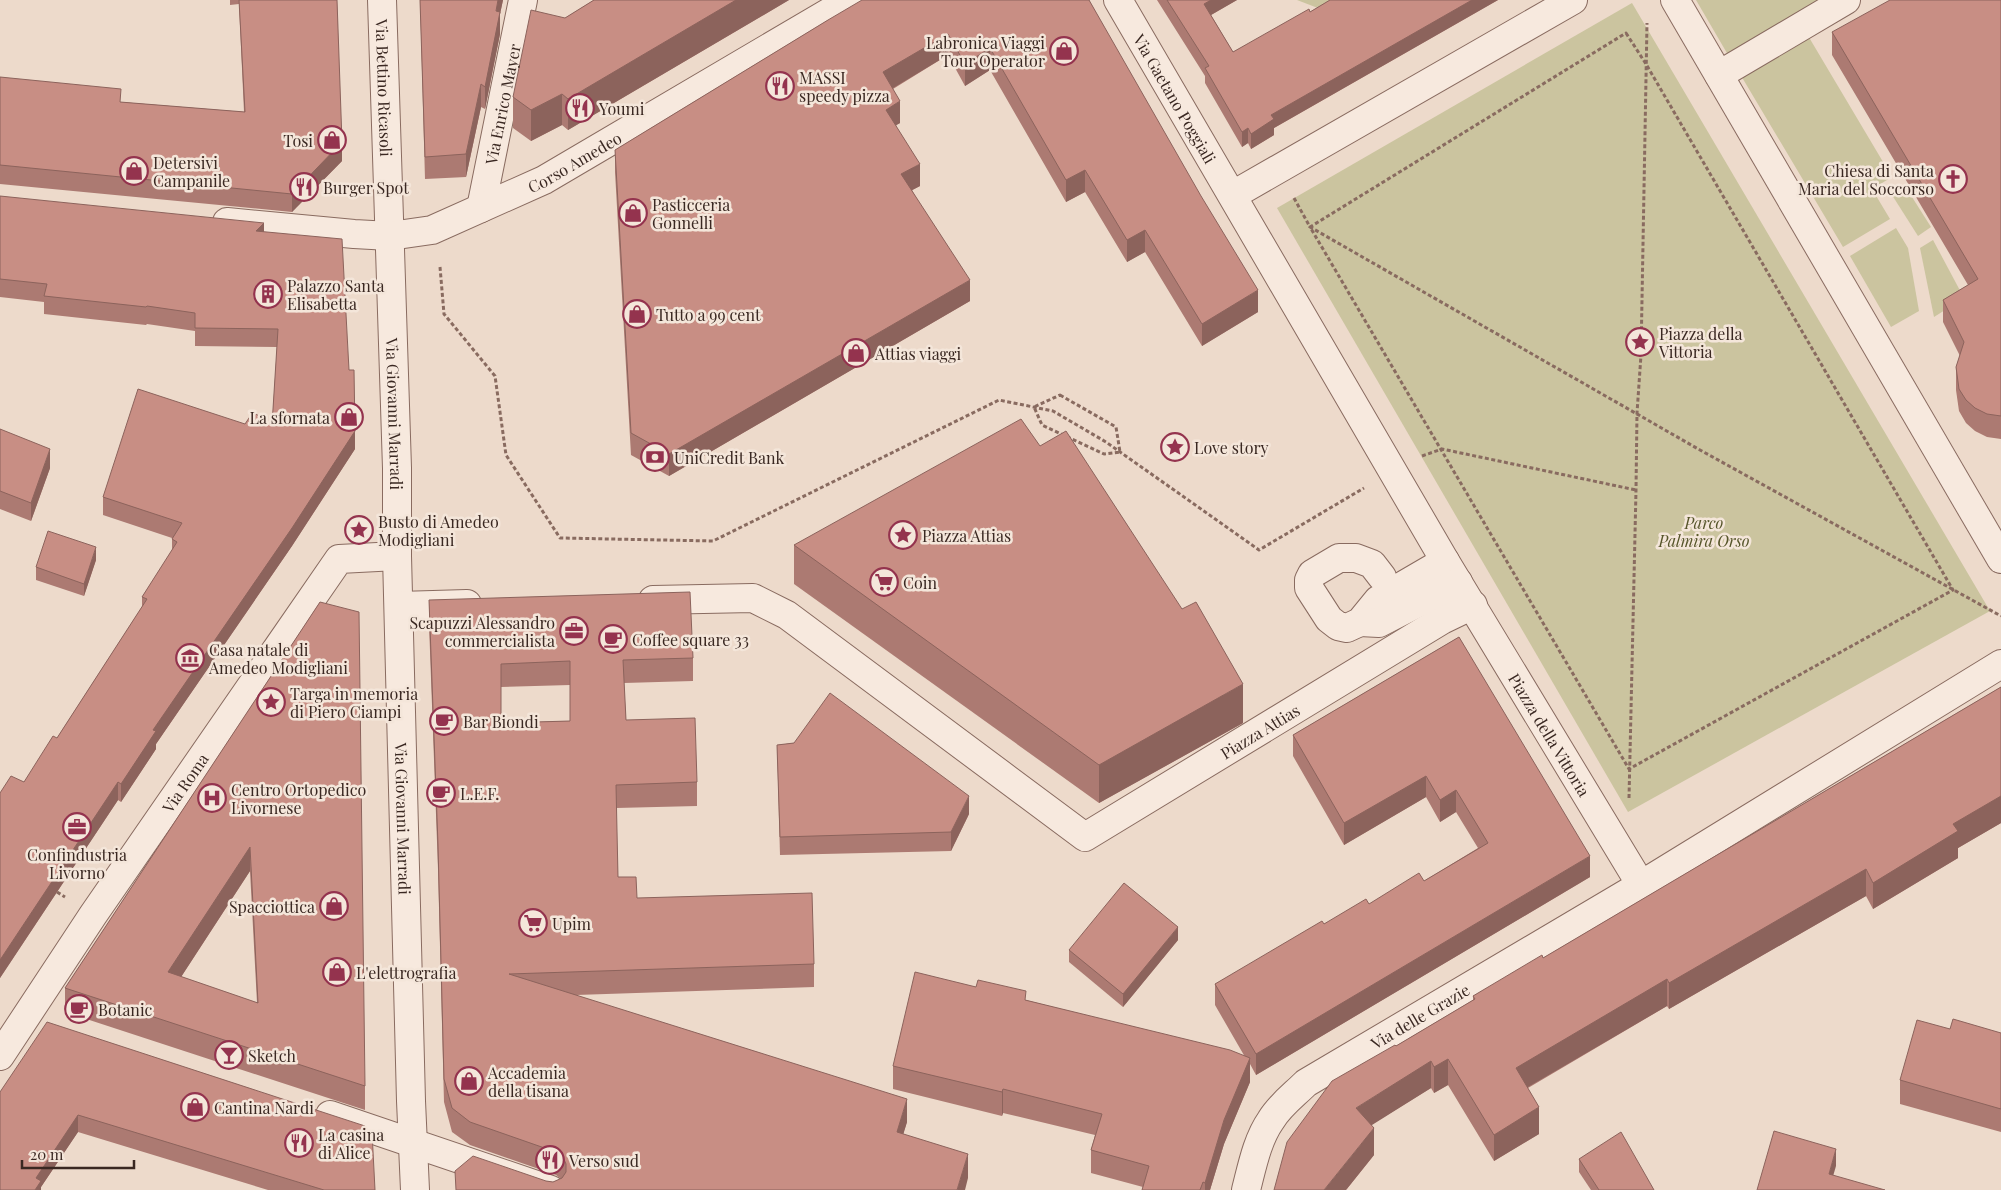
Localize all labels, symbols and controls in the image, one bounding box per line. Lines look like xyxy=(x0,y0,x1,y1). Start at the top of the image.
street label: Via Bettino Ricasoli xyxy=(372,18,398,157)
street label: Via Gaetano Poggiali xyxy=(1129,29,1221,167)
place label: Labronica Viaggi Tour Operator xyxy=(926,32,1045,71)
shop icon: Labronica Viaggi Tour Operator xyxy=(1049,36,1079,66)
street label: Via Enrico Mayer xyxy=(479,42,524,167)
place label: MASSI speedy pizza xyxy=(799,67,890,106)
restaurant icon: MASSI speedy pizza xyxy=(765,71,795,101)
restaurant icon: Youmi xyxy=(565,93,595,123)
place label: Youmi xyxy=(598,98,645,119)
shop icon: Tosi xyxy=(317,125,347,155)
street label: Corso Amedeo xyxy=(524,126,625,197)
place label: Tosi xyxy=(283,130,313,151)
place label: Detersivi Campanile xyxy=(153,152,230,191)
shop icon: Detersivi Campanile xyxy=(119,156,149,186)
place label: Chiesa di Santa Maria del Soccorso xyxy=(1798,160,1934,199)
church icon: Chiesa di Santa Maria del Soccorso xyxy=(1938,164,1968,194)
restaurant icon: Burger Spot xyxy=(289,172,319,202)
place label: Burger Spot xyxy=(323,177,409,198)
place label: Pasticceria Gonnelli xyxy=(652,194,730,233)
shop icon: Pasticceria Gonnelli xyxy=(618,198,648,228)
place label: Palazzo Santa Elisabetta xyxy=(287,275,385,314)
building icon: Palazzo Santa Elisabetta xyxy=(253,279,283,309)
shop icon: Tutto a 99 cent xyxy=(622,299,652,329)
place label: Tutto a 99 cent xyxy=(656,304,761,325)
place label: Piazza della Vittoria xyxy=(1658,323,1743,362)
place icon: Piazza della Vittoria xyxy=(1625,327,1655,357)
street label: Via Giovanni Marradi xyxy=(382,336,408,490)
shop icon: Attias viaggi xyxy=(841,338,871,368)
place label: Attias viaggi xyxy=(874,343,962,364)
shop icon: La sfornata xyxy=(334,402,364,432)
place label: La sfornata xyxy=(250,407,330,428)
place icon: Love story xyxy=(1160,432,1190,462)
place label: Love story xyxy=(1194,437,1269,458)
bank icon: UniCredit Bank xyxy=(640,442,670,472)
place label: UniCredit Bank xyxy=(674,447,785,468)
place label: Busto di Amedeo Modigliani xyxy=(378,511,499,550)
park label: Parco Palmira Orso xyxy=(1657,512,1750,551)
place icon: Busto di Amedeo Modigliani xyxy=(344,515,374,545)
place icon: Piazza Attias xyxy=(888,520,918,550)
place label: Piazza Attias xyxy=(922,525,1011,546)
supermarket icon: Coin xyxy=(869,567,899,597)
place label: Coin xyxy=(903,572,937,593)
place label: Scapuzzi Alessandro commercialista xyxy=(409,612,555,651)
office icon: Scapuzzi Alessandro commercialista xyxy=(559,616,589,646)
cafe icon: Coffee square 33 xyxy=(598,624,628,654)
place label: Coffee square 33 xyxy=(632,629,749,650)
place label: Casa natale di Amedeo Modigliani xyxy=(208,639,348,678)
museum icon: Casa natale di Amedeo Modigliani xyxy=(175,643,205,673)
street label: Piazza della Vittoria xyxy=(1505,669,1595,800)
place label: Targa in memoria di Piero Ciampi xyxy=(290,683,418,722)
place icon: Targa in memoria di Piero Ciampi xyxy=(256,687,286,717)
street label: Piazza Attias xyxy=(1216,699,1303,763)
cafe icon: Bar Biondi xyxy=(429,706,459,736)
place label: Bar Biondi xyxy=(463,711,539,732)
street label: Via Giovanni Marradi xyxy=(391,741,416,895)
street label: Via Roma xyxy=(156,749,212,817)
cafe icon: L.E.F. xyxy=(426,778,456,808)
place label: Centro Ortopedico Livornese xyxy=(231,779,366,818)
hospital icon: Centro Ortopedico Livornese xyxy=(197,783,227,813)
place label: L.E.F. xyxy=(460,783,499,804)
office icon: Confindustria Livorno xyxy=(62,812,92,842)
place label: Confindustria Livorno xyxy=(27,844,127,883)
shop icon: Spacciottica xyxy=(319,891,349,921)
place label: Spacciottica xyxy=(229,896,315,917)
supermarket icon: Upim xyxy=(518,908,548,938)
place label: Upim xyxy=(552,913,591,934)
shop icon: L'elettrografia xyxy=(322,957,352,987)
place label: L'elettrografia xyxy=(356,962,456,983)
street label: Via delle Grazie xyxy=(1366,978,1473,1054)
cafe icon: Botanic xyxy=(64,994,94,1024)
place label: Botanic xyxy=(98,999,153,1020)
bar icon: Sketch xyxy=(214,1040,244,1070)
place label: Sketch xyxy=(248,1045,297,1066)
place label: Accademia della tisana xyxy=(487,1062,569,1101)
shop icon: Accademia della tisana xyxy=(454,1066,484,1096)
shop icon: Cantina Nardi xyxy=(180,1092,210,1122)
place label: Cantina Nardi xyxy=(214,1097,314,1118)
place label: La casina di Alice xyxy=(318,1124,384,1163)
restaurant icon: La casina di Alice xyxy=(284,1128,314,1158)
scale bar xyxy=(22,1138,135,1170)
text: 20 m xyxy=(30,1144,64,1164)
restaurant icon: Verso sud xyxy=(535,1145,565,1175)
place label: Verso sud xyxy=(568,1150,639,1171)

